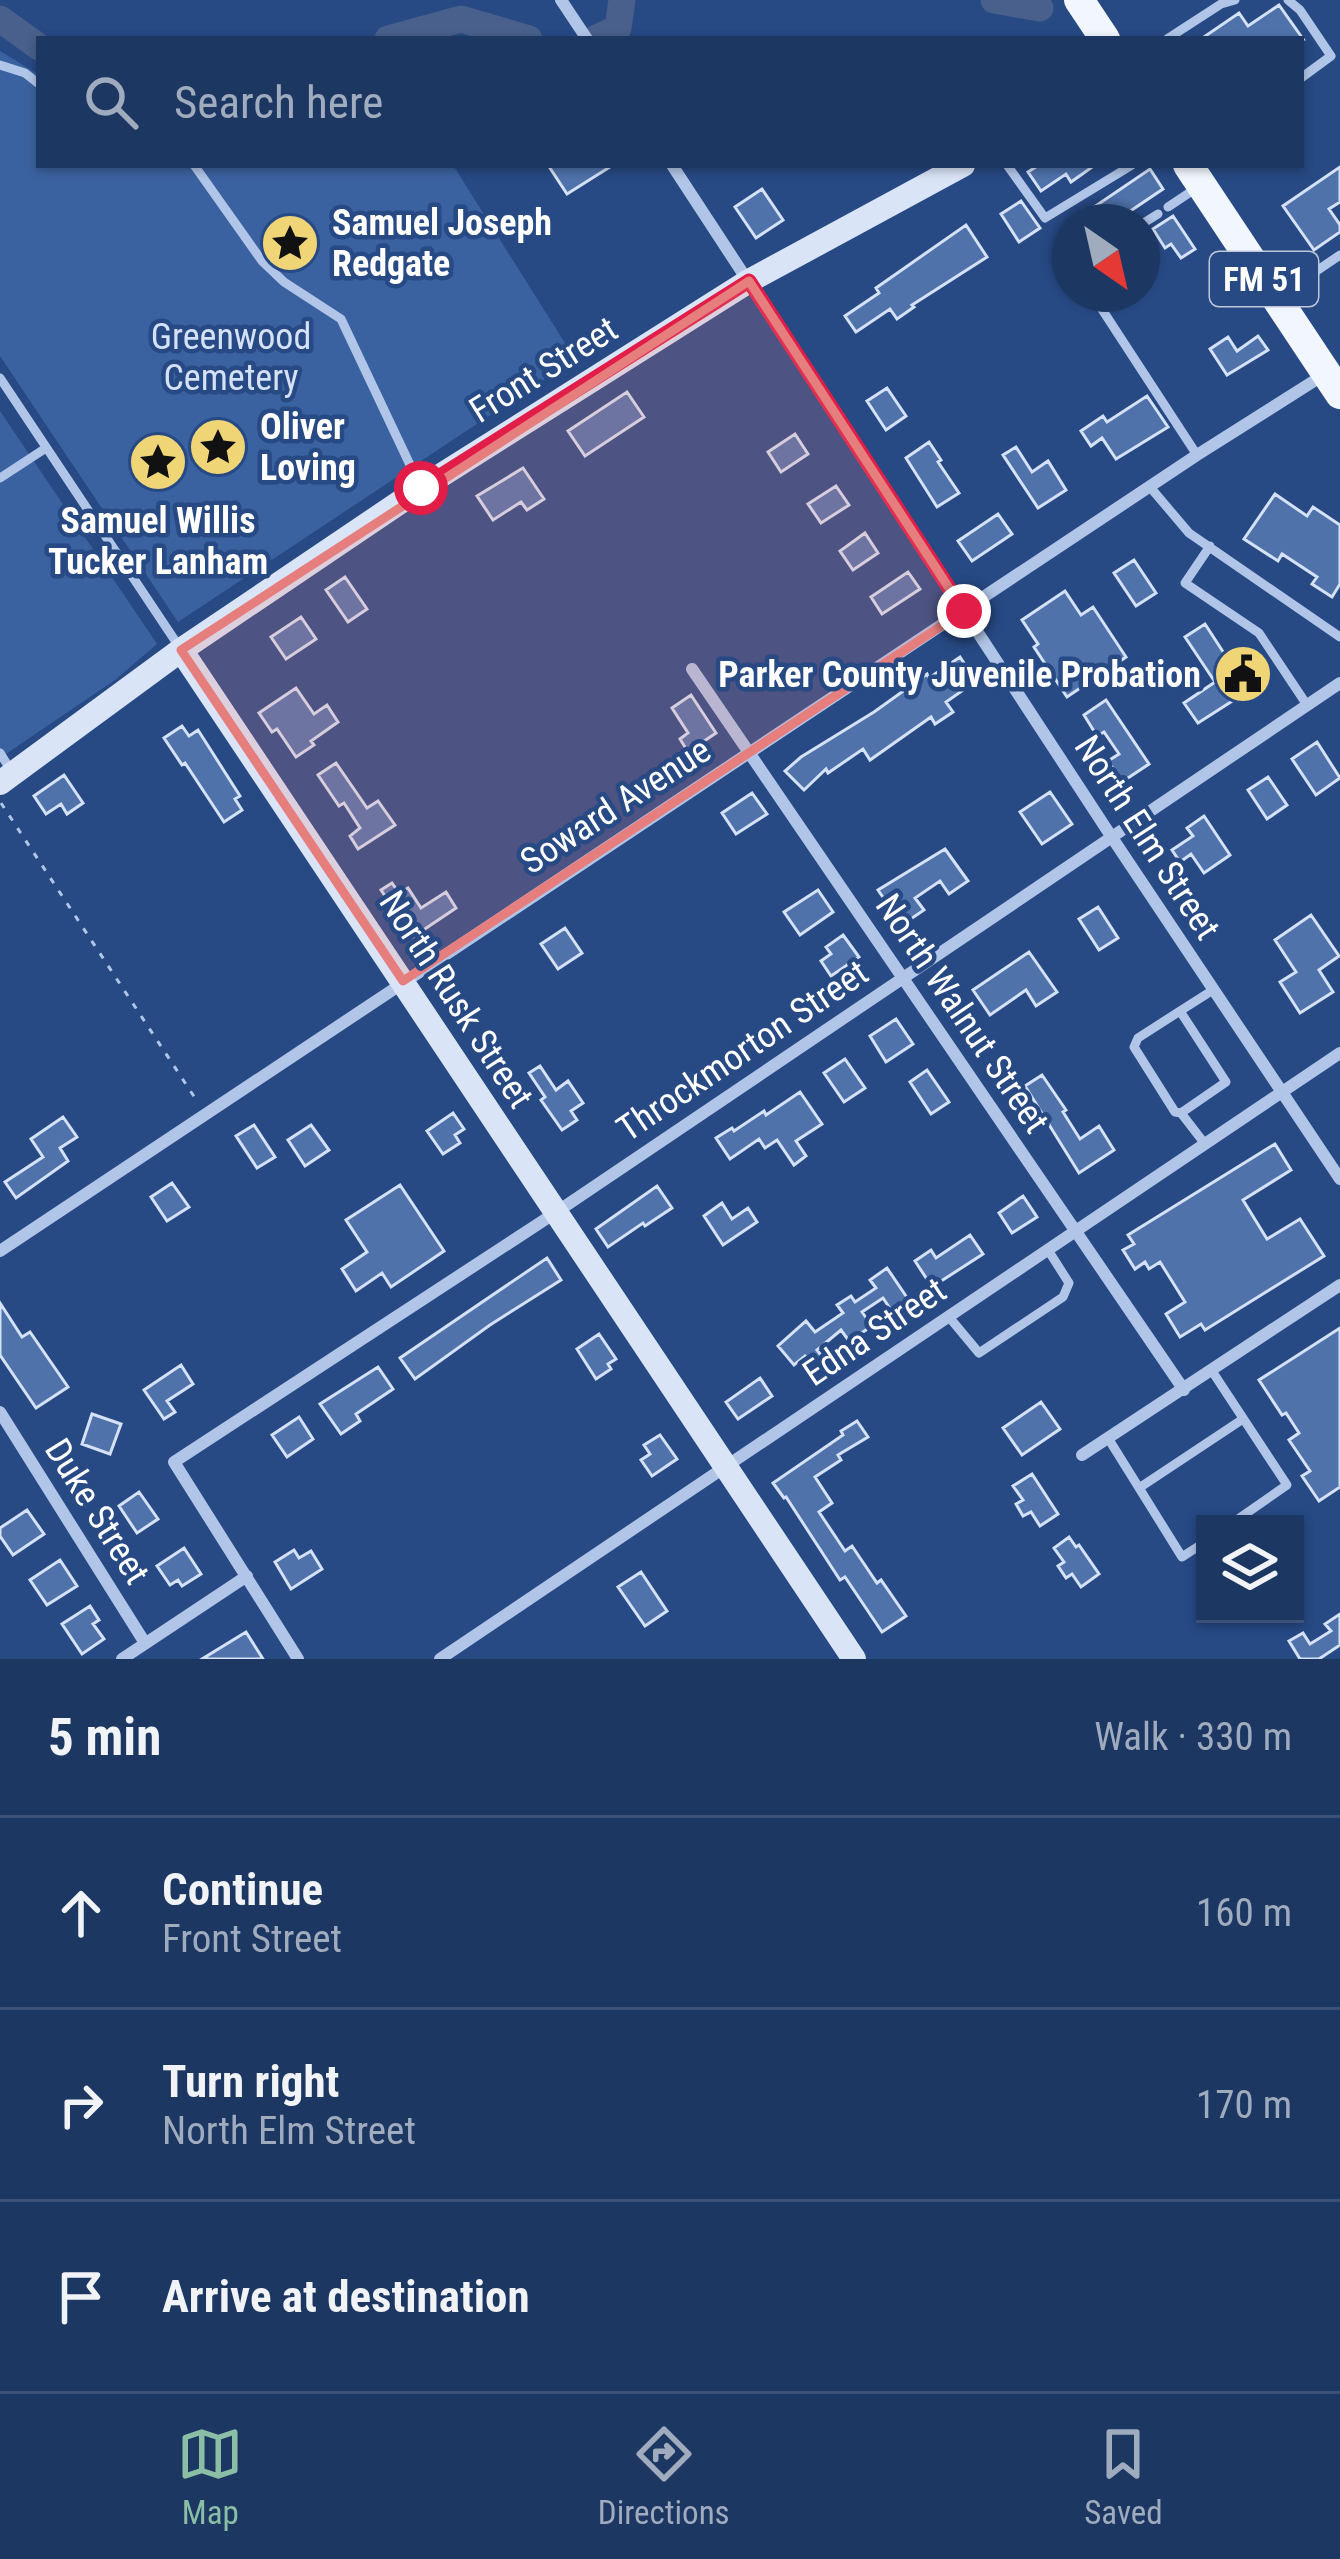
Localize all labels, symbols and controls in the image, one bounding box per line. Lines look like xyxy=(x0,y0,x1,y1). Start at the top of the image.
search box xyxy=(36,36,1304,168)
icon: search xyxy=(78,69,144,135)
text: Search here xyxy=(174,76,383,129)
place label: Samuel Joseph Redgate xyxy=(332,202,552,285)
north arrow xyxy=(1052,204,1160,312)
place icon: Samuel Joseph Redgate xyxy=(259,212,321,274)
road number: FM 51 xyxy=(1210,252,1318,306)
street label: Front Street xyxy=(462,308,625,432)
park label: Greenwood Cemetery xyxy=(151,316,311,399)
place label: Oliver Loving xyxy=(260,406,356,489)
place icon: Oliver Loving xyxy=(187,416,249,478)
place icon: Samuel Willis Tucker Lanham xyxy=(127,431,189,493)
route start xyxy=(394,461,448,515)
place label: Samuel Willis Tucker Lanham xyxy=(48,500,268,583)
route end xyxy=(937,584,991,638)
public building icon: Parker County Juvenile Probation xyxy=(1212,643,1274,705)
place label: Parker County Juvenile Probation xyxy=(718,654,1201,696)
street label: North Elm Street xyxy=(1066,728,1229,947)
street label: Soward Avenue xyxy=(513,729,718,883)
street label: North Rusk Street xyxy=(370,883,542,1116)
street label: North Walnut Street xyxy=(867,886,1058,1141)
street label: Throckmorton Street xyxy=(609,951,876,1150)
street label: Edna Street xyxy=(795,1269,954,1395)
street label: Duke Street xyxy=(36,1431,158,1592)
map controls xyxy=(1196,1515,1304,1623)
button: layers xyxy=(1196,1515,1304,1623)
text: 5 min xyxy=(48,1708,161,1767)
text: Walk · 330 m xyxy=(1094,1714,1292,1760)
text: Continue xyxy=(162,1863,323,1916)
icon: ahead xyxy=(48,1880,114,1946)
text: 160 m xyxy=(1196,1890,1292,1936)
text: Front Street xyxy=(162,1916,342,1962)
text: Turn right xyxy=(162,2055,339,2108)
icon: right xyxy=(48,2072,114,2138)
text: 170 m xyxy=(1196,2082,1292,2128)
text: North Elm Street xyxy=(162,2108,416,2154)
icon: arrive xyxy=(48,2264,114,2330)
text: Arrive at destination xyxy=(162,2270,530,2323)
tab: Map xyxy=(177,2421,243,2532)
tab: Directions xyxy=(598,2421,730,2532)
tab: Saved xyxy=(1084,2421,1163,2532)

